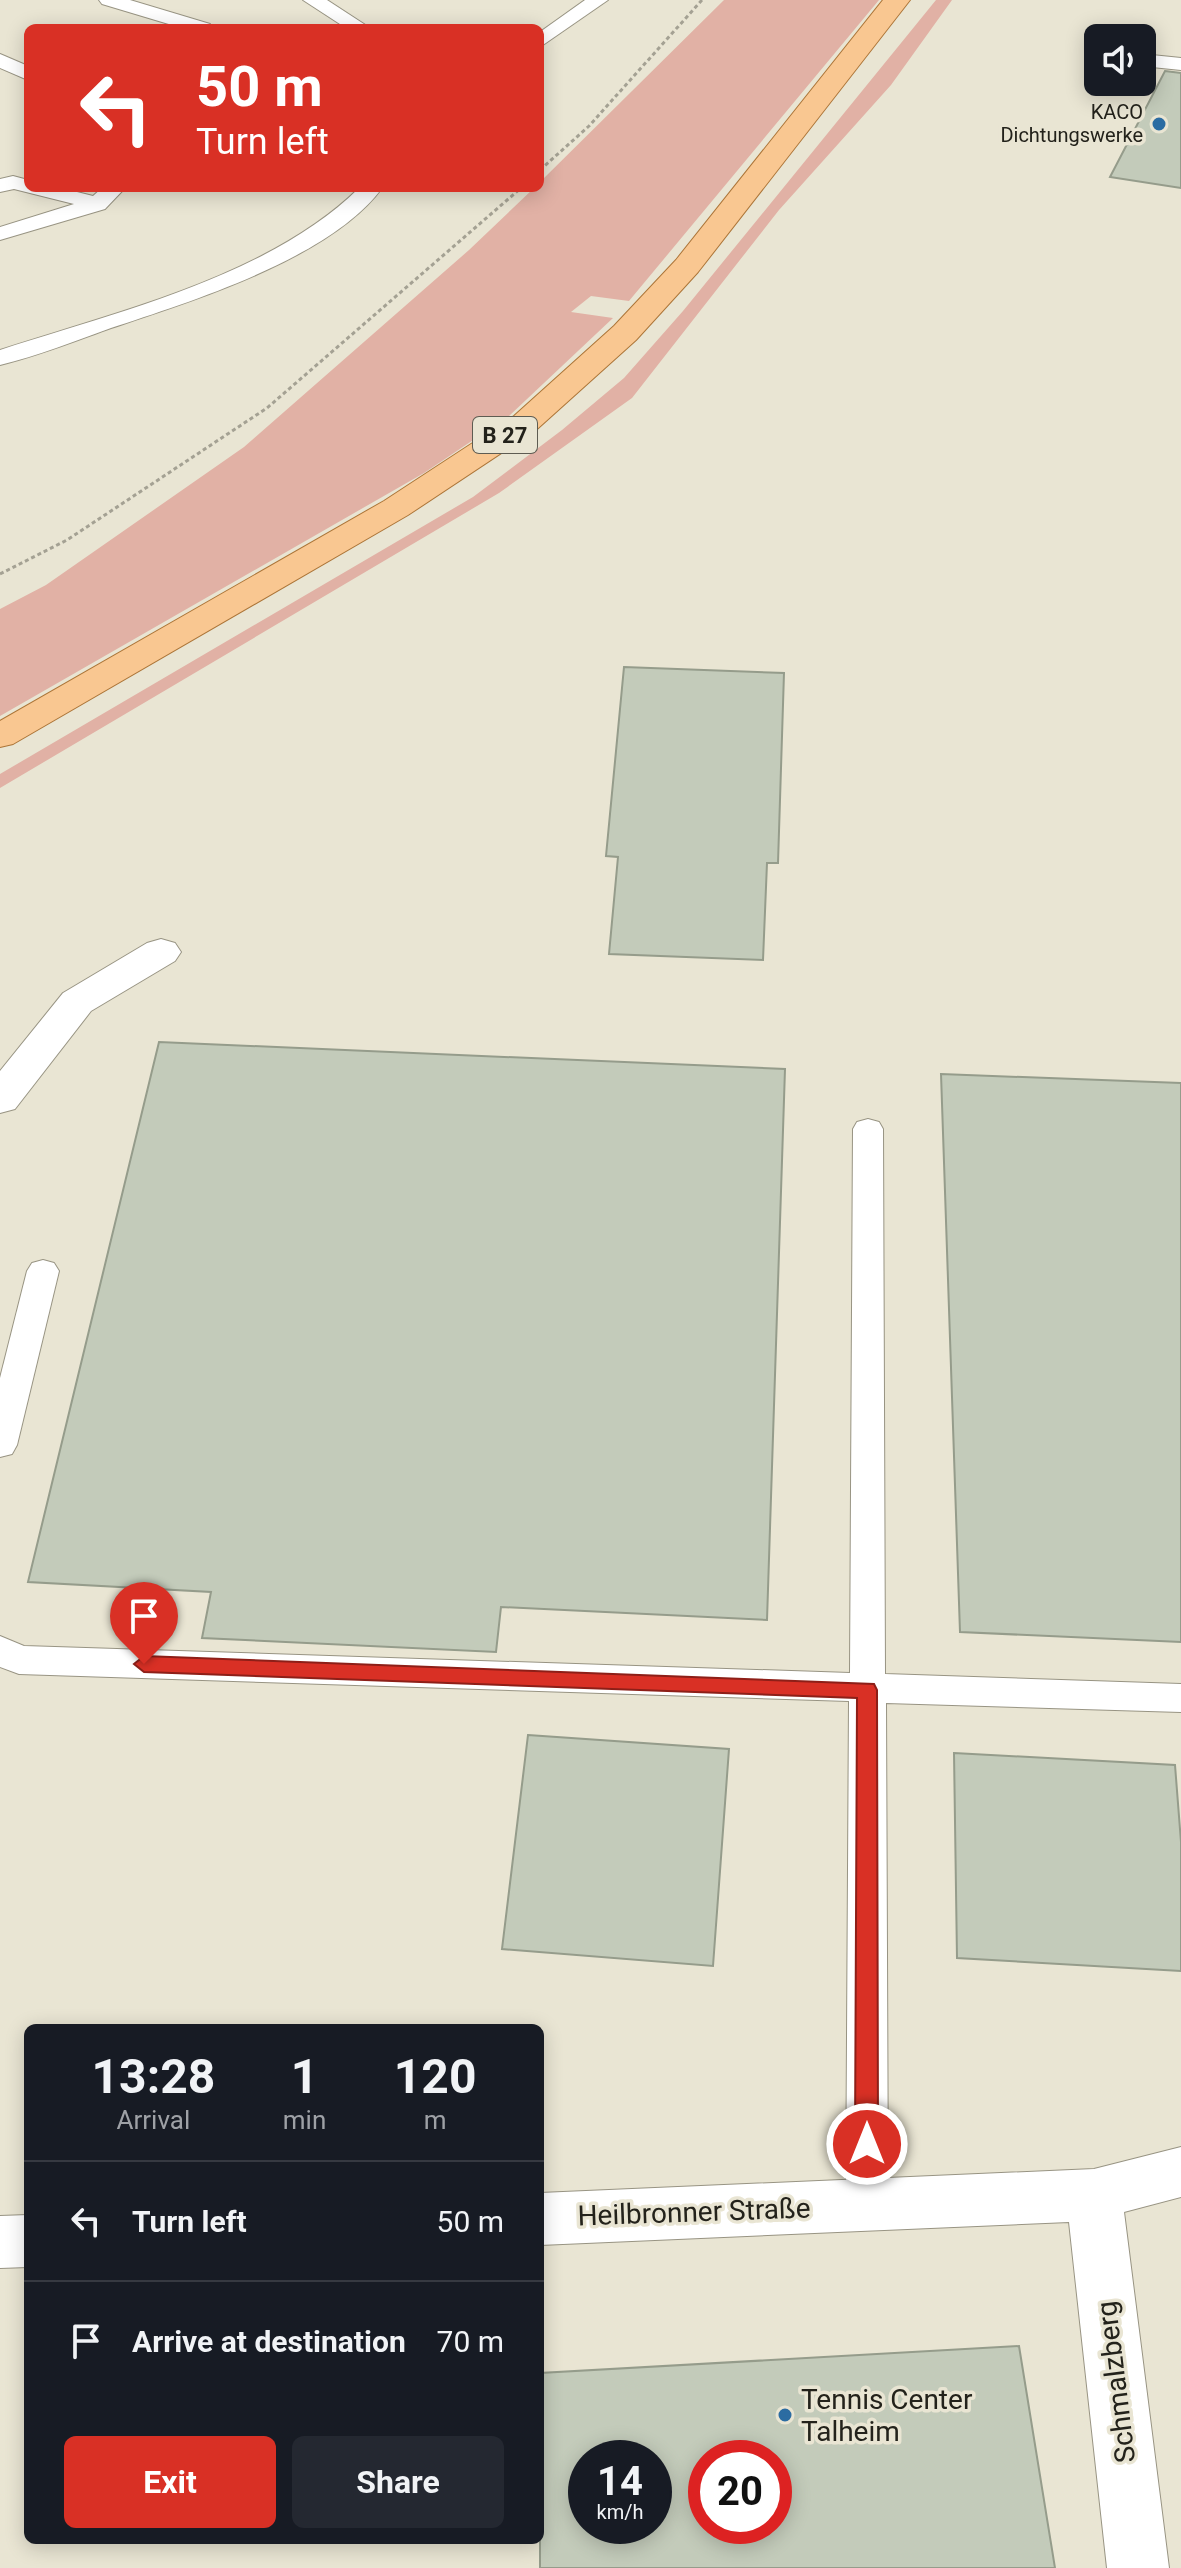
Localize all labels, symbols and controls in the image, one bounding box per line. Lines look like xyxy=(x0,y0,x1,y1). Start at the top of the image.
map controls xyxy=(1084,24,1156,96)
button: sound xyxy=(1084,24,1156,96)
text: 50 m xyxy=(196,54,323,120)
icon: left xyxy=(64,56,168,160)
place label: KACO Dichtungswerke xyxy=(1000,100,1143,147)
marker: KACO Dichtungswerke xyxy=(1150,115,1168,133)
text: Turn left xyxy=(196,121,329,163)
road number: B 27 xyxy=(473,417,537,453)
pin xyxy=(110,1582,178,1664)
icon: arrive xyxy=(122,1594,166,1638)
text: 13:28 xyxy=(92,2048,215,2105)
text: 1 xyxy=(291,2048,318,2105)
text: 120 xyxy=(394,2048,476,2105)
position arrow xyxy=(825,2102,909,2186)
text: Arrival xyxy=(117,2105,190,2135)
text: min xyxy=(283,2105,326,2135)
text: m xyxy=(424,2105,447,2135)
street label: Heilbronner Straße xyxy=(577,2191,811,2233)
icon: left xyxy=(64,2199,108,2243)
text: Turn left xyxy=(132,2204,247,2239)
text: 50 m xyxy=(437,2204,504,2239)
street label: Schmalzberg xyxy=(1090,2299,1142,2465)
icon: arrive xyxy=(64,2319,108,2363)
text: Arrive at destination xyxy=(132,2324,406,2359)
text: 70 m xyxy=(437,2324,504,2359)
place label: Tennis Center Talheim xyxy=(801,2383,973,2448)
marker: Tennis Center Talheim xyxy=(776,2406,794,2424)
button: Exit xyxy=(64,2436,276,2528)
button: Share xyxy=(292,2436,504,2528)
speed limit sign: 20 xyxy=(688,2440,792,2544)
text: 14 xyxy=(597,2458,643,2505)
text: km/h xyxy=(597,2500,643,2524)

